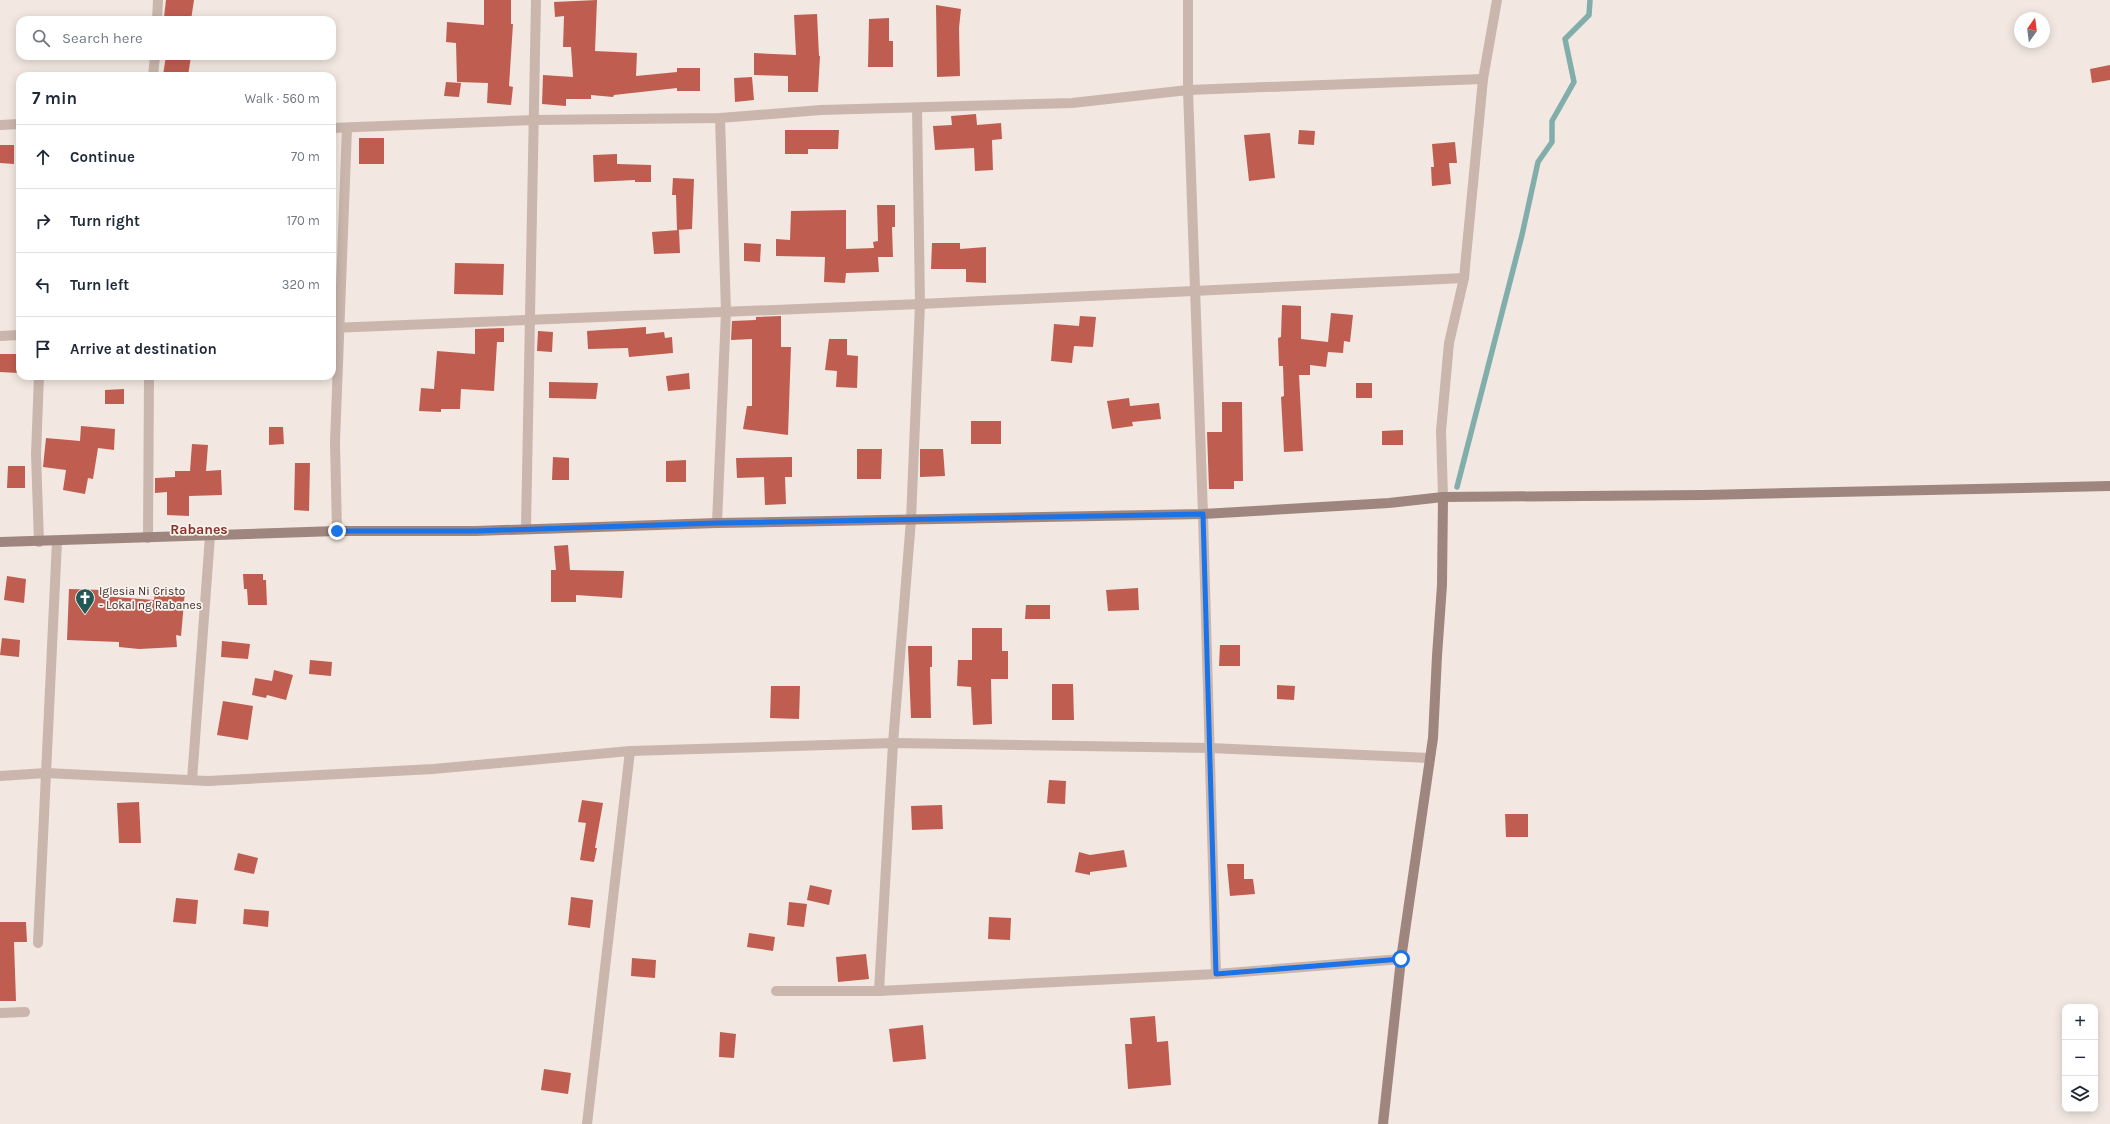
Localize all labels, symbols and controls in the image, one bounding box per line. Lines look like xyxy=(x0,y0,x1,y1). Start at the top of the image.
north arrow xyxy=(2014,12,2050,48)
search box xyxy=(16,16,336,60)
icon: search xyxy=(30,27,52,49)
text: Search here xyxy=(62,29,143,47)
text: 7 min xyxy=(32,88,77,108)
text: Walk · 560 m xyxy=(244,91,320,106)
icon: ahead xyxy=(32,146,54,168)
text: Continue xyxy=(70,148,135,166)
text: 70 m xyxy=(291,149,320,164)
icon: right xyxy=(32,210,54,232)
text: Turn right xyxy=(70,212,140,230)
text: 170 m xyxy=(287,213,320,228)
icon: left xyxy=(32,274,54,296)
text: Turn left xyxy=(70,276,129,294)
text: 320 m xyxy=(282,277,320,292)
icon: arrive xyxy=(32,338,54,360)
text: Arrive at destination xyxy=(70,340,217,358)
district label: Rabanes xyxy=(170,521,228,538)
route end xyxy=(328,522,346,540)
place label: Iglesia Ni Cristo - Lokal ng Rabanes xyxy=(99,584,202,612)
church icon: Iglesia Ni Cristo - Lokal ng Rabanes xyxy=(74,587,96,615)
route start xyxy=(1392,950,1410,968)
map controls xyxy=(2062,1004,2098,1112)
button: + xyxy=(2062,1004,2098,1040)
button: − xyxy=(2062,1040,2098,1076)
button: layers xyxy=(2062,1076,2098,1112)

